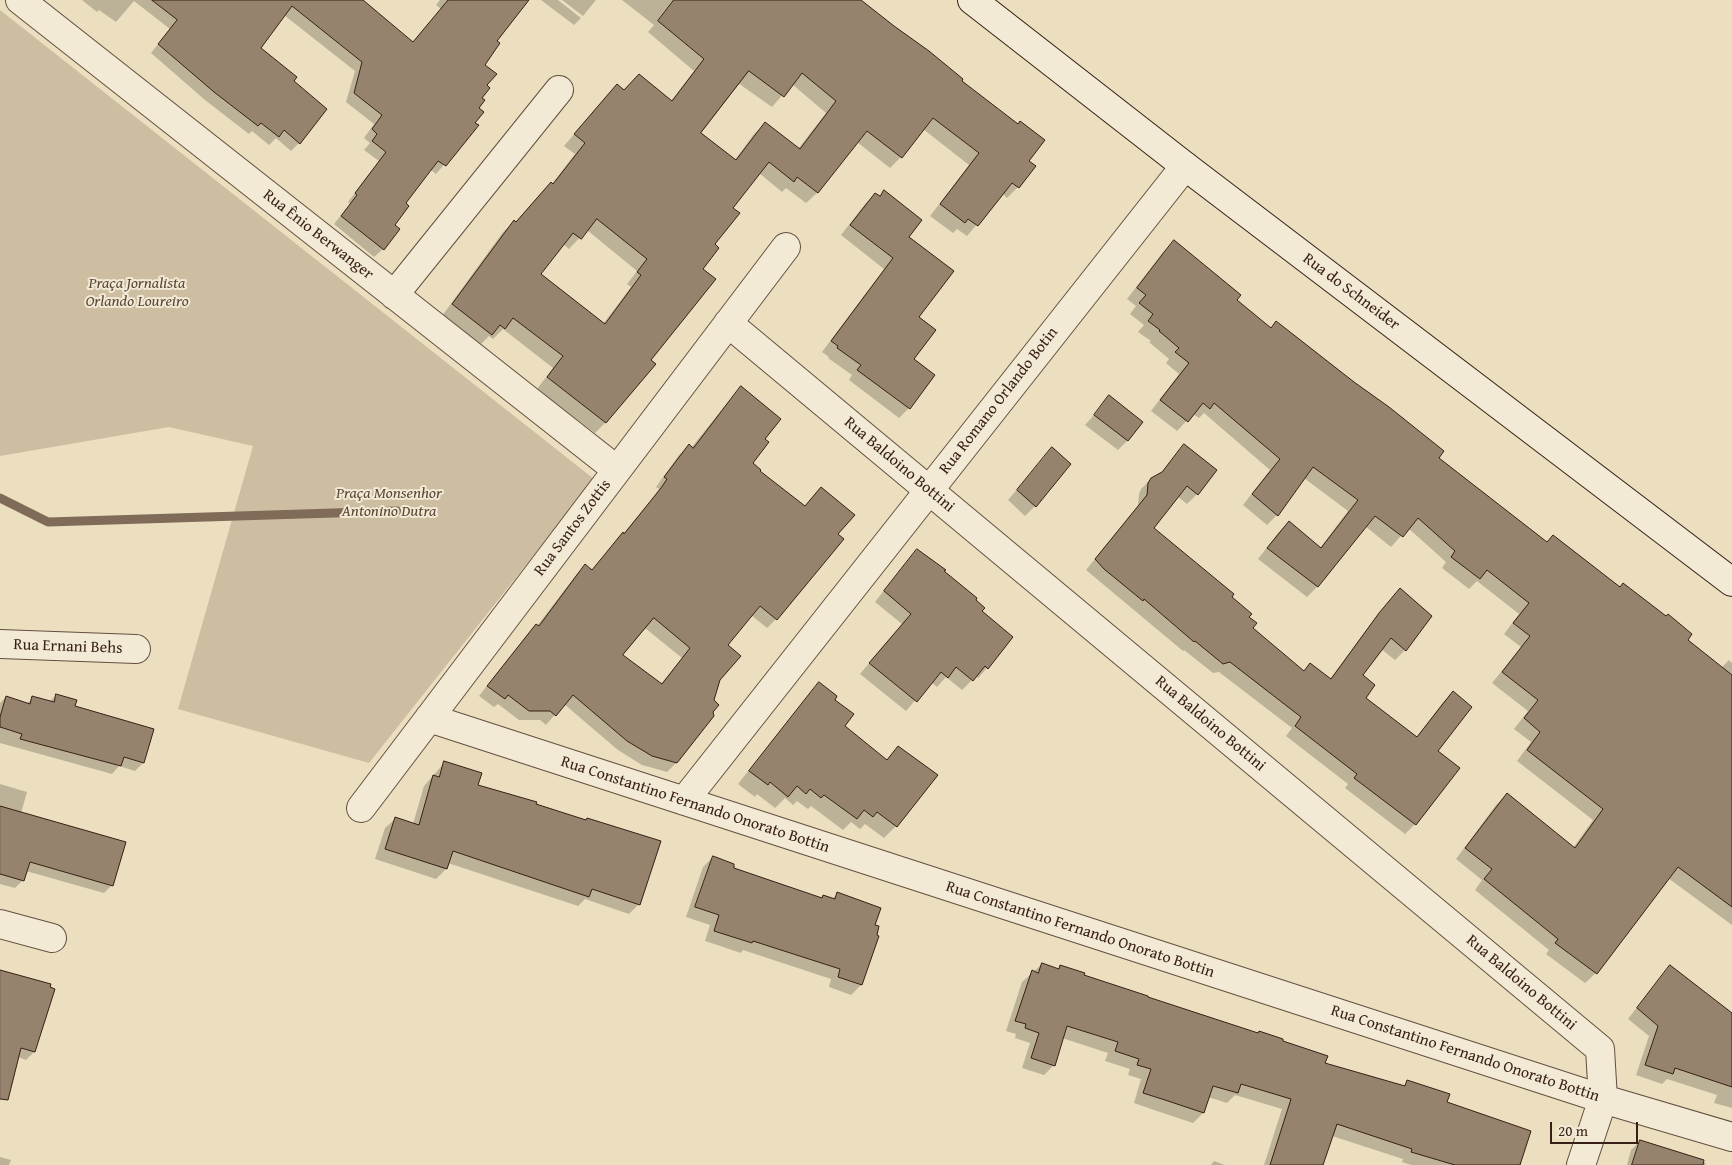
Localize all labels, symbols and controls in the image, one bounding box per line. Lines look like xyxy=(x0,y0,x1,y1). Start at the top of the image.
street label: Rua Ênio Berwanger xyxy=(259,186,377,284)
street label: Rua do Schneider xyxy=(1299,249,1403,335)
park label: Praça Jornalista Orlando Loureiro xyxy=(85,274,189,312)
street label: Rua Romano Orlando Botin xyxy=(936,324,1062,478)
street label: Rua Baldoino Bottini xyxy=(840,413,958,517)
street label: Rua Santos Zottis xyxy=(530,476,616,580)
park label: Praça Monsenhor Antonino Dutra xyxy=(336,484,442,522)
street label: Rua Ernani Behs xyxy=(13,636,123,658)
street label: Rua Baldoino Bottini xyxy=(1151,672,1269,776)
street label: Rua Constantino Fernando Onorato Bottin xyxy=(558,752,832,858)
street label: Rua Constantino Fernando Onorato Bottin xyxy=(943,877,1217,983)
street label: Rua Baldoino Bottini xyxy=(1462,931,1580,1035)
street label: Rua Constantino Fernando Onorato Bottin xyxy=(1328,1001,1602,1107)
scale bar xyxy=(1552,1112,1640,1144)
text: 20 m xyxy=(1558,1120,1588,1141)

